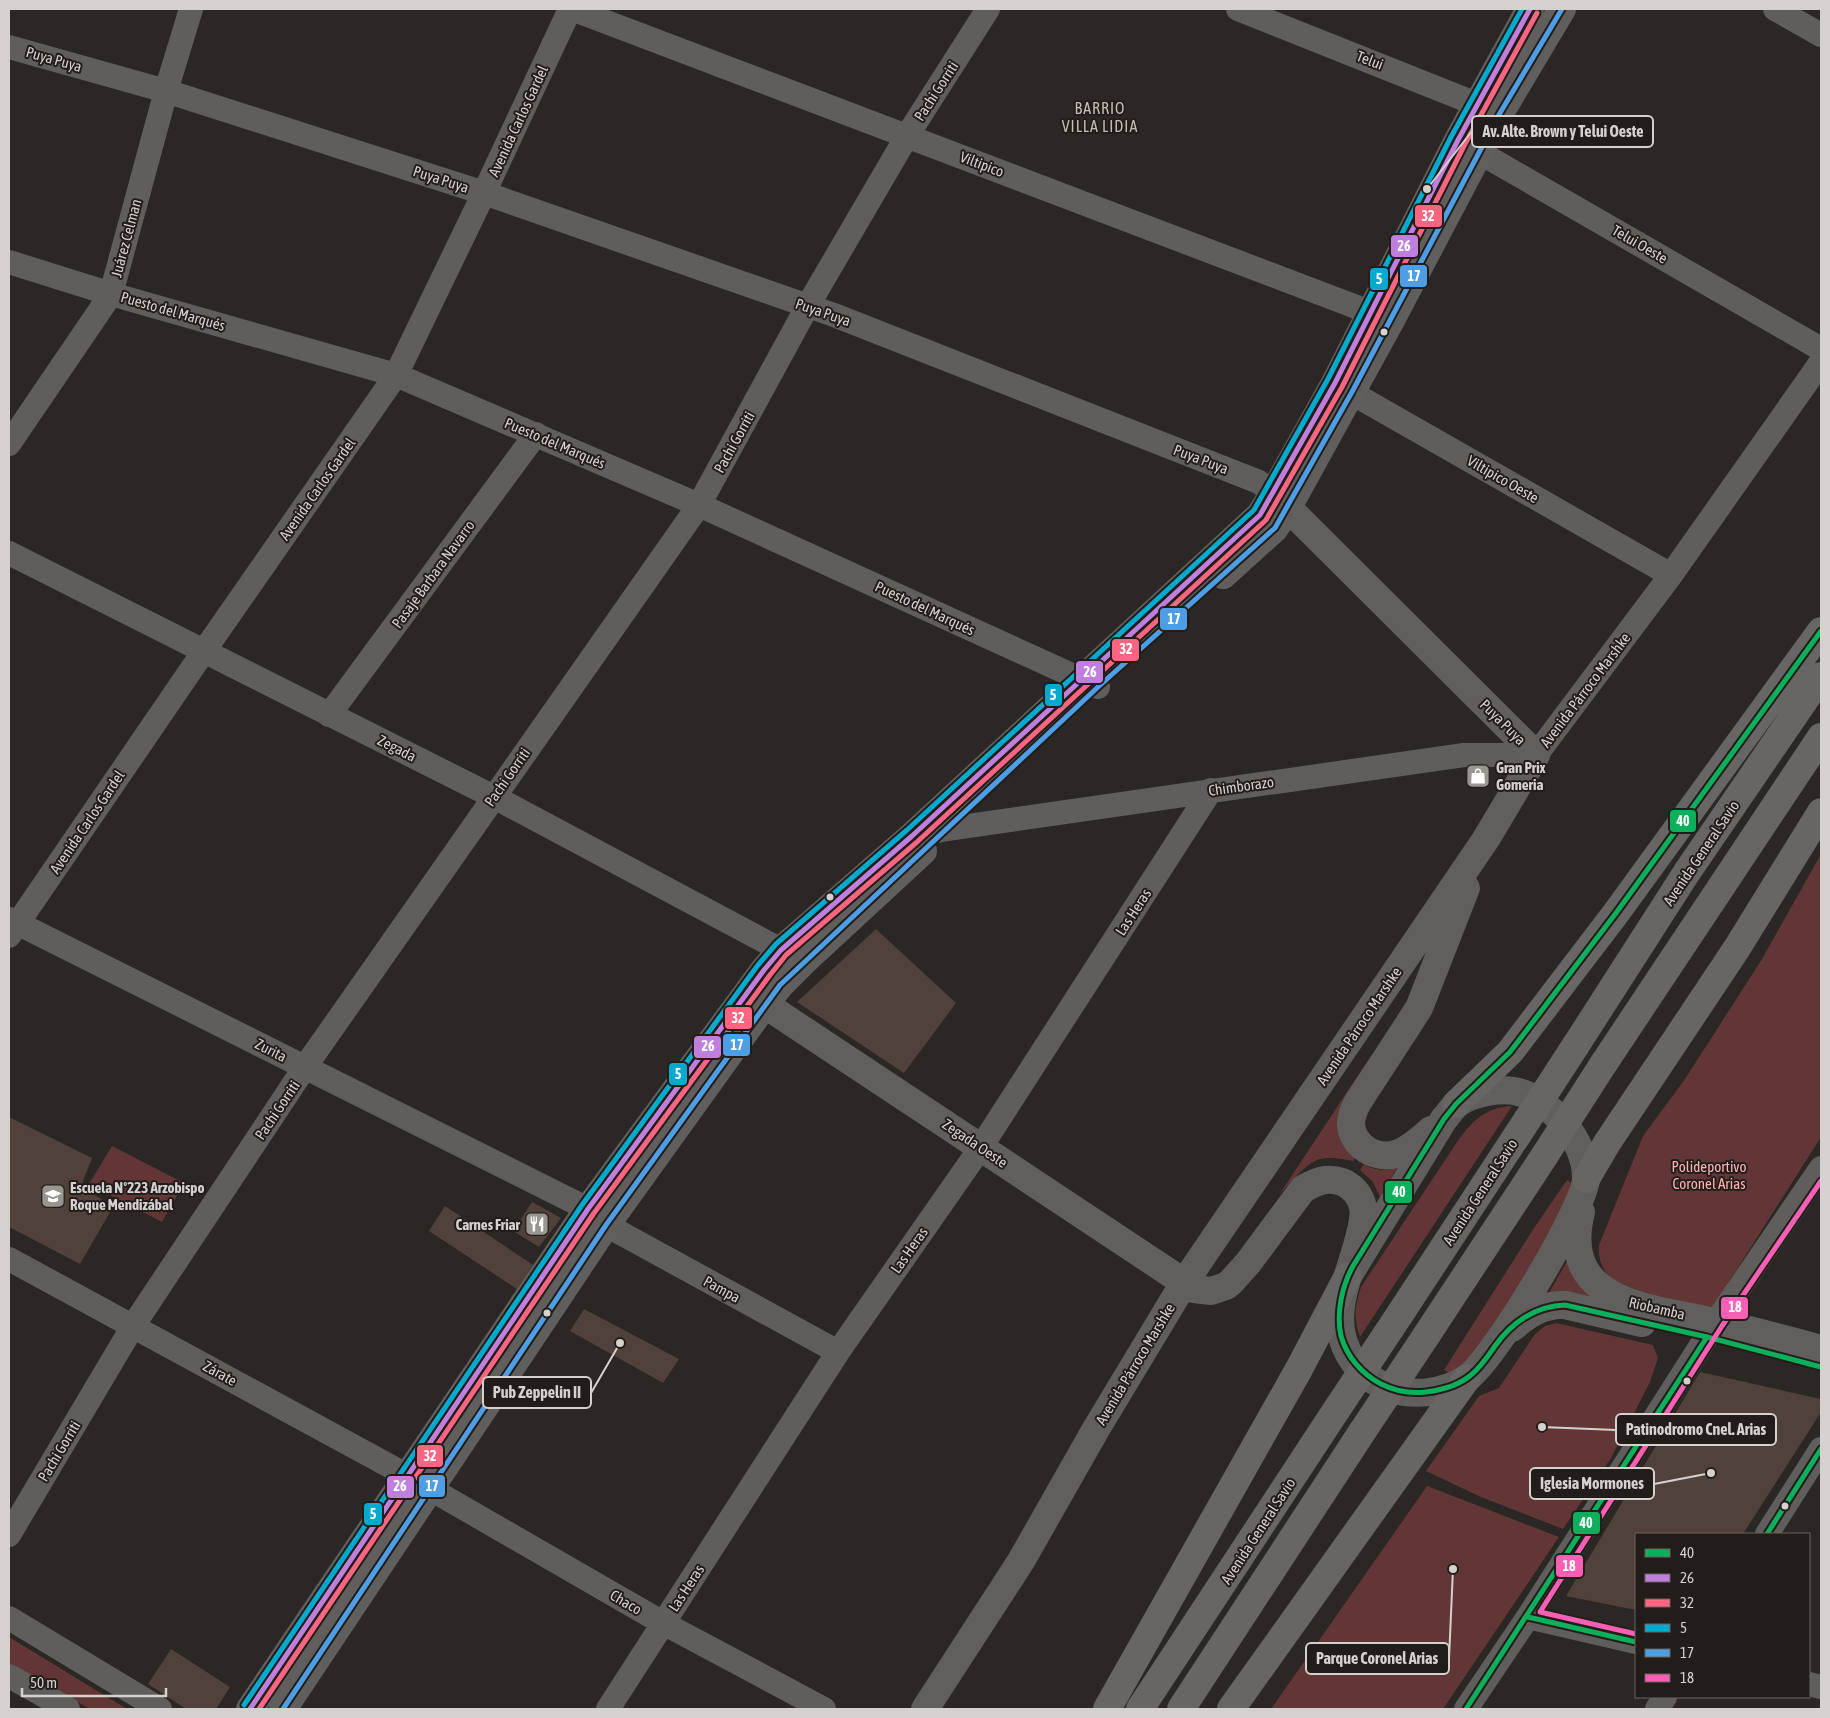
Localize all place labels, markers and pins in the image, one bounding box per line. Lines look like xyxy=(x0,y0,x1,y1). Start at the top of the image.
callout: Av. Alte. Brown y Telui Oeste xyxy=(1472,116,1653,147)
unlabelled marker xyxy=(1379,327,1389,337)
place label: Gran Prix Gomeria xyxy=(1496,759,1546,793)
shop icon: Gran Prix Gomeria xyxy=(1465,763,1491,789)
unlabelled marker xyxy=(825,892,835,902)
place label: Escuela Nº223 Arzobispo Roque Mendizábal xyxy=(70,1179,205,1213)
school or university icon: Escuela Nº223 Arzobispo Roque Mendizábal xyxy=(40,1183,66,1209)
restaurant icon: Carnes Friar xyxy=(524,1211,550,1237)
place label: Carnes Friar xyxy=(455,1216,521,1233)
unlabelled marker xyxy=(542,1308,552,1318)
unlabelled marker xyxy=(1682,1376,1692,1386)
callout: Pub Zeppelin II xyxy=(483,1377,591,1408)
callout: Patinodromo Cnel. Arias xyxy=(1616,1414,1776,1445)
callout: Iglesia Mormones xyxy=(1530,1468,1654,1499)
unlabelled marker xyxy=(1780,1501,1790,1511)
callout: Parque Coronel Arias xyxy=(1306,1643,1449,1674)

